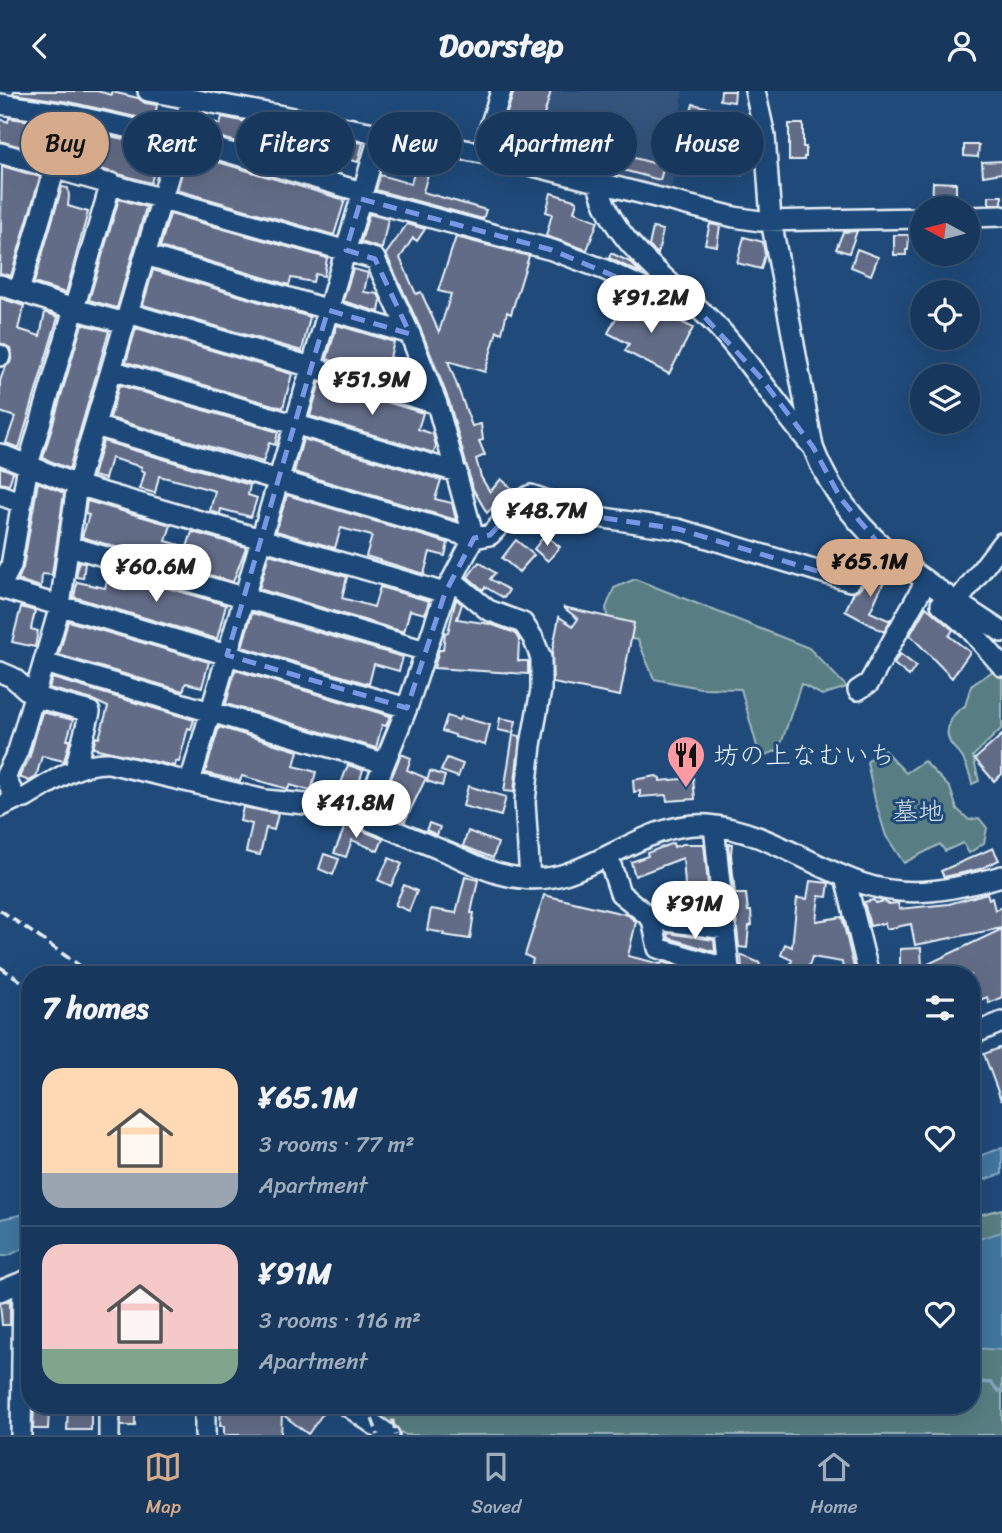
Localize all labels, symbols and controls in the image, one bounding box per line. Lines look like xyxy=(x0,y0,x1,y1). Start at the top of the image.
text: Doorstep xyxy=(439,17,563,74)
icon: back xyxy=(21,27,59,65)
icon: person xyxy=(943,27,981,65)
chip: Buy xyxy=(21,112,109,175)
chip: Rent xyxy=(123,112,222,175)
chip: Filters xyxy=(236,112,354,175)
chip: New xyxy=(368,112,462,175)
chip: Apartment xyxy=(476,112,637,175)
chip: House xyxy=(651,112,764,175)
north arrow xyxy=(910,196,980,266)
map controls xyxy=(910,196,980,434)
pin: ¥91.2M xyxy=(594,275,708,335)
text: ¥91.2M xyxy=(613,277,689,318)
button: locate xyxy=(910,280,980,350)
pin: ¥51.9M xyxy=(315,357,429,417)
text: ¥51.9M xyxy=(334,359,410,400)
button: layers xyxy=(910,364,980,434)
pin: ¥48.7M xyxy=(490,489,604,548)
text: ¥48.7M xyxy=(507,490,587,531)
pin: ¥65.1M xyxy=(813,539,927,599)
text: ¥65.1M xyxy=(832,541,908,582)
pin: ¥60.6M xyxy=(99,545,213,604)
text: ¥60.6M xyxy=(116,546,196,587)
place label: 坊の上なむいち xyxy=(713,732,895,778)
restaurant icon: 坊の上なむいち xyxy=(665,734,707,789)
pin: ¥41.8M xyxy=(299,781,413,840)
text: ¥41.8M xyxy=(318,782,394,823)
park label: 墓地 xyxy=(892,788,944,834)
pin: ¥91M xyxy=(654,881,736,941)
text: ¥91M xyxy=(667,883,723,924)
text: 7 homes xyxy=(42,981,149,1035)
icon: filters xyxy=(921,989,959,1027)
text: ¥65.1M xyxy=(259,1070,357,1124)
icon: home xyxy=(98,1096,182,1180)
icon: heart xyxy=(921,1119,959,1157)
text: 3 rooms · 77 m² xyxy=(259,1124,415,1165)
text: Apartment xyxy=(259,1165,368,1206)
text: ¥91M xyxy=(259,1246,331,1300)
icon: home xyxy=(98,1272,182,1356)
icon: heart xyxy=(921,1295,959,1333)
text: 3 rooms · 116 m² xyxy=(259,1300,421,1341)
text: Apartment xyxy=(259,1341,368,1382)
tab: Map xyxy=(144,1448,182,1523)
tab: Saved xyxy=(471,1448,521,1523)
tab: Home xyxy=(810,1448,858,1523)

